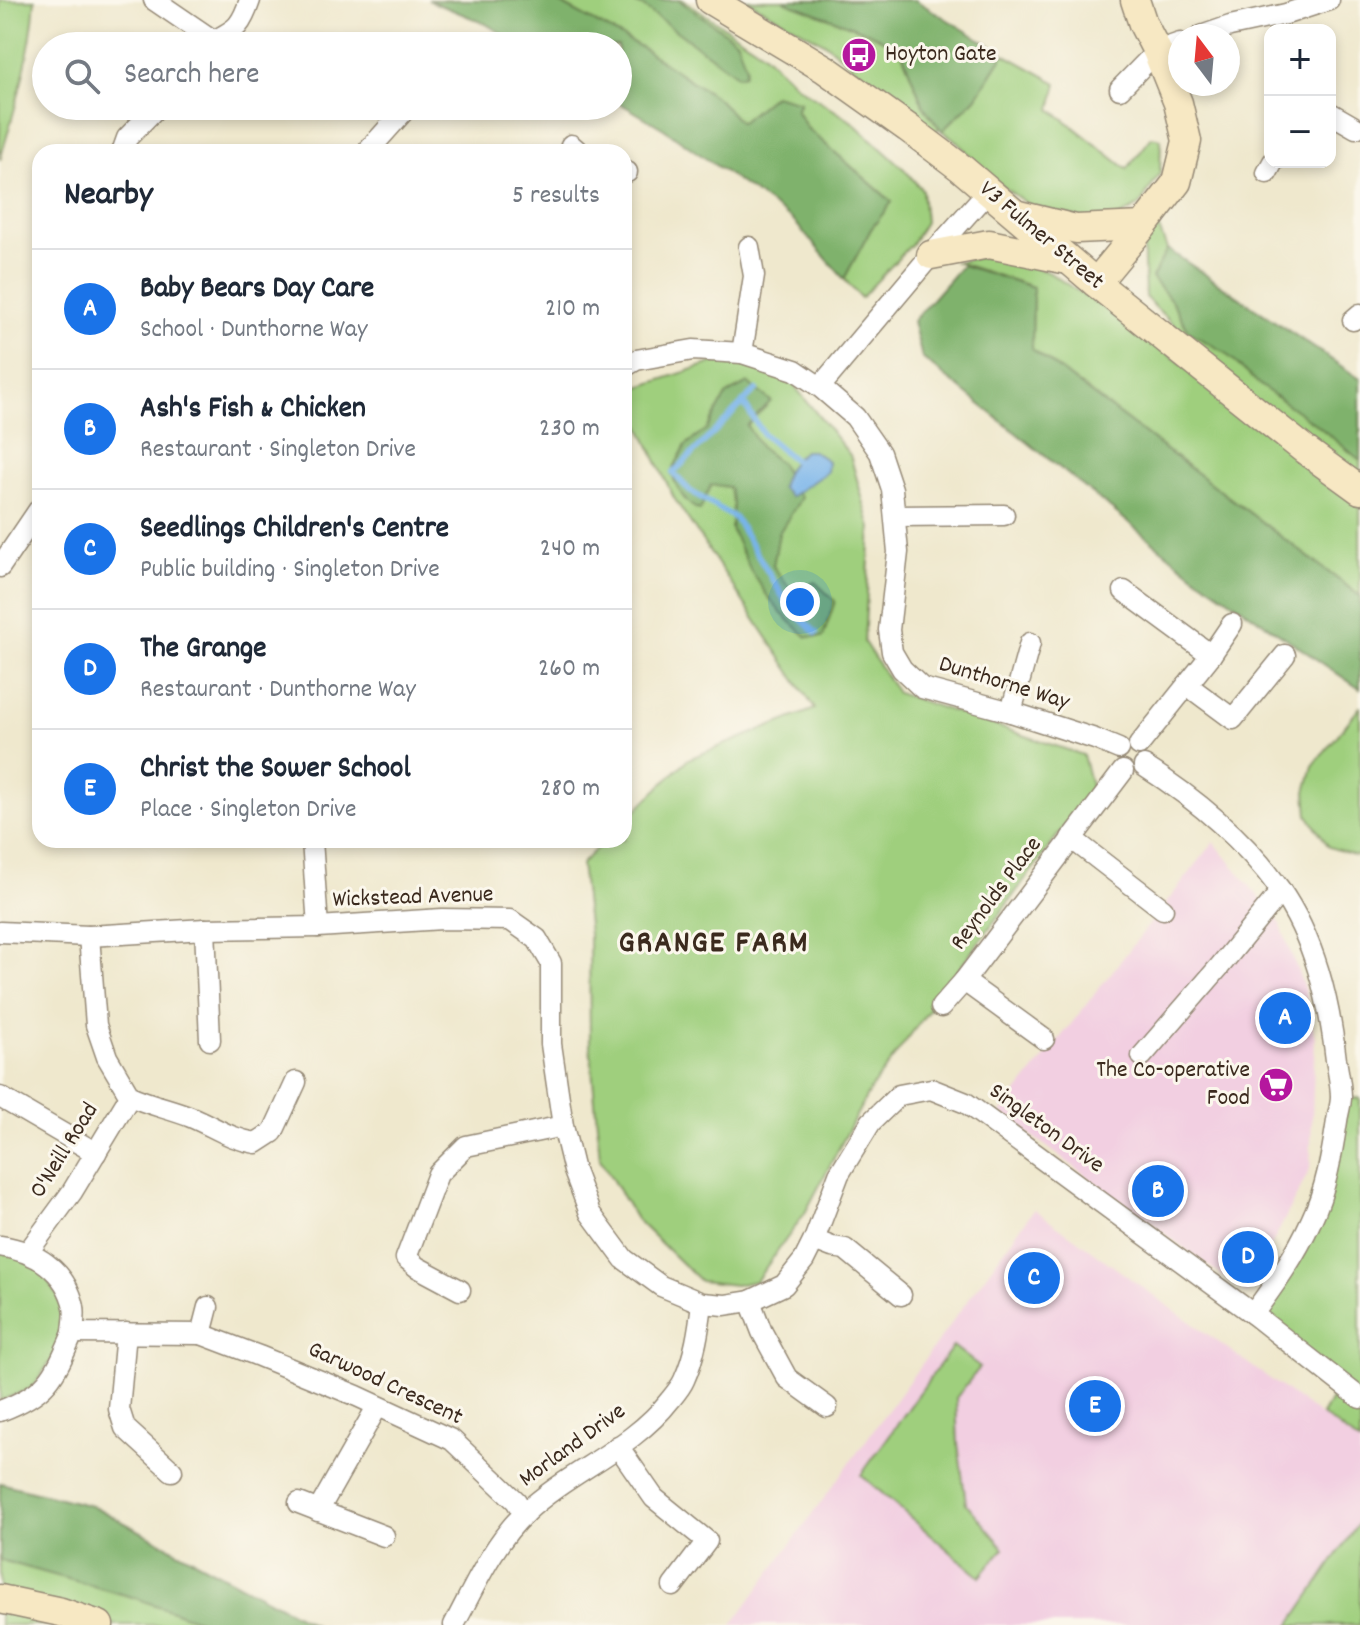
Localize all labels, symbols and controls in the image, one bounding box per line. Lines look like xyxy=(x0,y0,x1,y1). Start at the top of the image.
north arrow xyxy=(1168,24,1240,96)
map controls xyxy=(1264,24,1336,168)
button: + xyxy=(1264,24,1336,96)
search box xyxy=(32,32,632,120)
bus stop icon: Hoyton Gate xyxy=(840,36,878,74)
place label: Hoyton Gate xyxy=(885,38,997,72)
icon: search xyxy=(60,54,104,98)
text: Search here xyxy=(124,55,260,98)
button: − xyxy=(1264,96,1336,168)
text: Nearby xyxy=(64,172,153,221)
street label: V3 Fulmer Street xyxy=(971,173,1111,299)
text: 5 results xyxy=(512,178,600,215)
text: Baby Bears Day Care xyxy=(140,269,374,312)
text: A xyxy=(83,291,97,328)
text: 210 m xyxy=(545,291,600,328)
text: School · Dunthorne Way xyxy=(140,312,367,349)
text: Ash's Fish & Chicken xyxy=(140,389,366,432)
text: B xyxy=(84,411,96,448)
text: 230 m xyxy=(539,411,600,448)
text: Restaurant · Singleton Drive xyxy=(140,432,416,469)
text: Seedlings Children's Centre xyxy=(140,509,449,552)
text: C xyxy=(84,531,96,568)
text: 240 m xyxy=(540,531,600,568)
text: Public building · Singleton Drive xyxy=(140,552,440,589)
your location xyxy=(780,582,820,622)
text: The Grange xyxy=(140,629,266,672)
street label: Dunthorne Way xyxy=(934,648,1075,720)
text: D xyxy=(83,651,97,688)
text: 260 m xyxy=(538,651,600,688)
text: Restaurant · Dunthorne Way xyxy=(140,672,416,709)
text: Christ the Sower School xyxy=(140,749,411,792)
text: E xyxy=(84,771,96,808)
text: 280 m xyxy=(540,771,600,808)
text: Place · Singleton Drive xyxy=(140,792,356,829)
street label: Reynolds Place xyxy=(943,830,1051,958)
street label: Wickstead Avenue xyxy=(332,878,494,918)
district label: GRANGE FARM xyxy=(618,922,810,968)
pin: A xyxy=(1259,988,1311,1048)
place label: The Co-operative Food xyxy=(1096,1054,1250,1116)
supermarket icon: The Co-operative Food xyxy=(1257,1066,1295,1104)
street label: Singleton Drive xyxy=(981,1076,1111,1182)
street label: O'Neill Road xyxy=(22,1097,108,1205)
pin: B xyxy=(1132,1161,1184,1221)
pin: D xyxy=(1222,1227,1274,1287)
pin: C xyxy=(1008,1248,1060,1308)
street label: Garwood Crescent xyxy=(302,1333,468,1435)
pin: E xyxy=(1069,1376,1121,1436)
street label: Morland Drive xyxy=(513,1396,633,1496)

